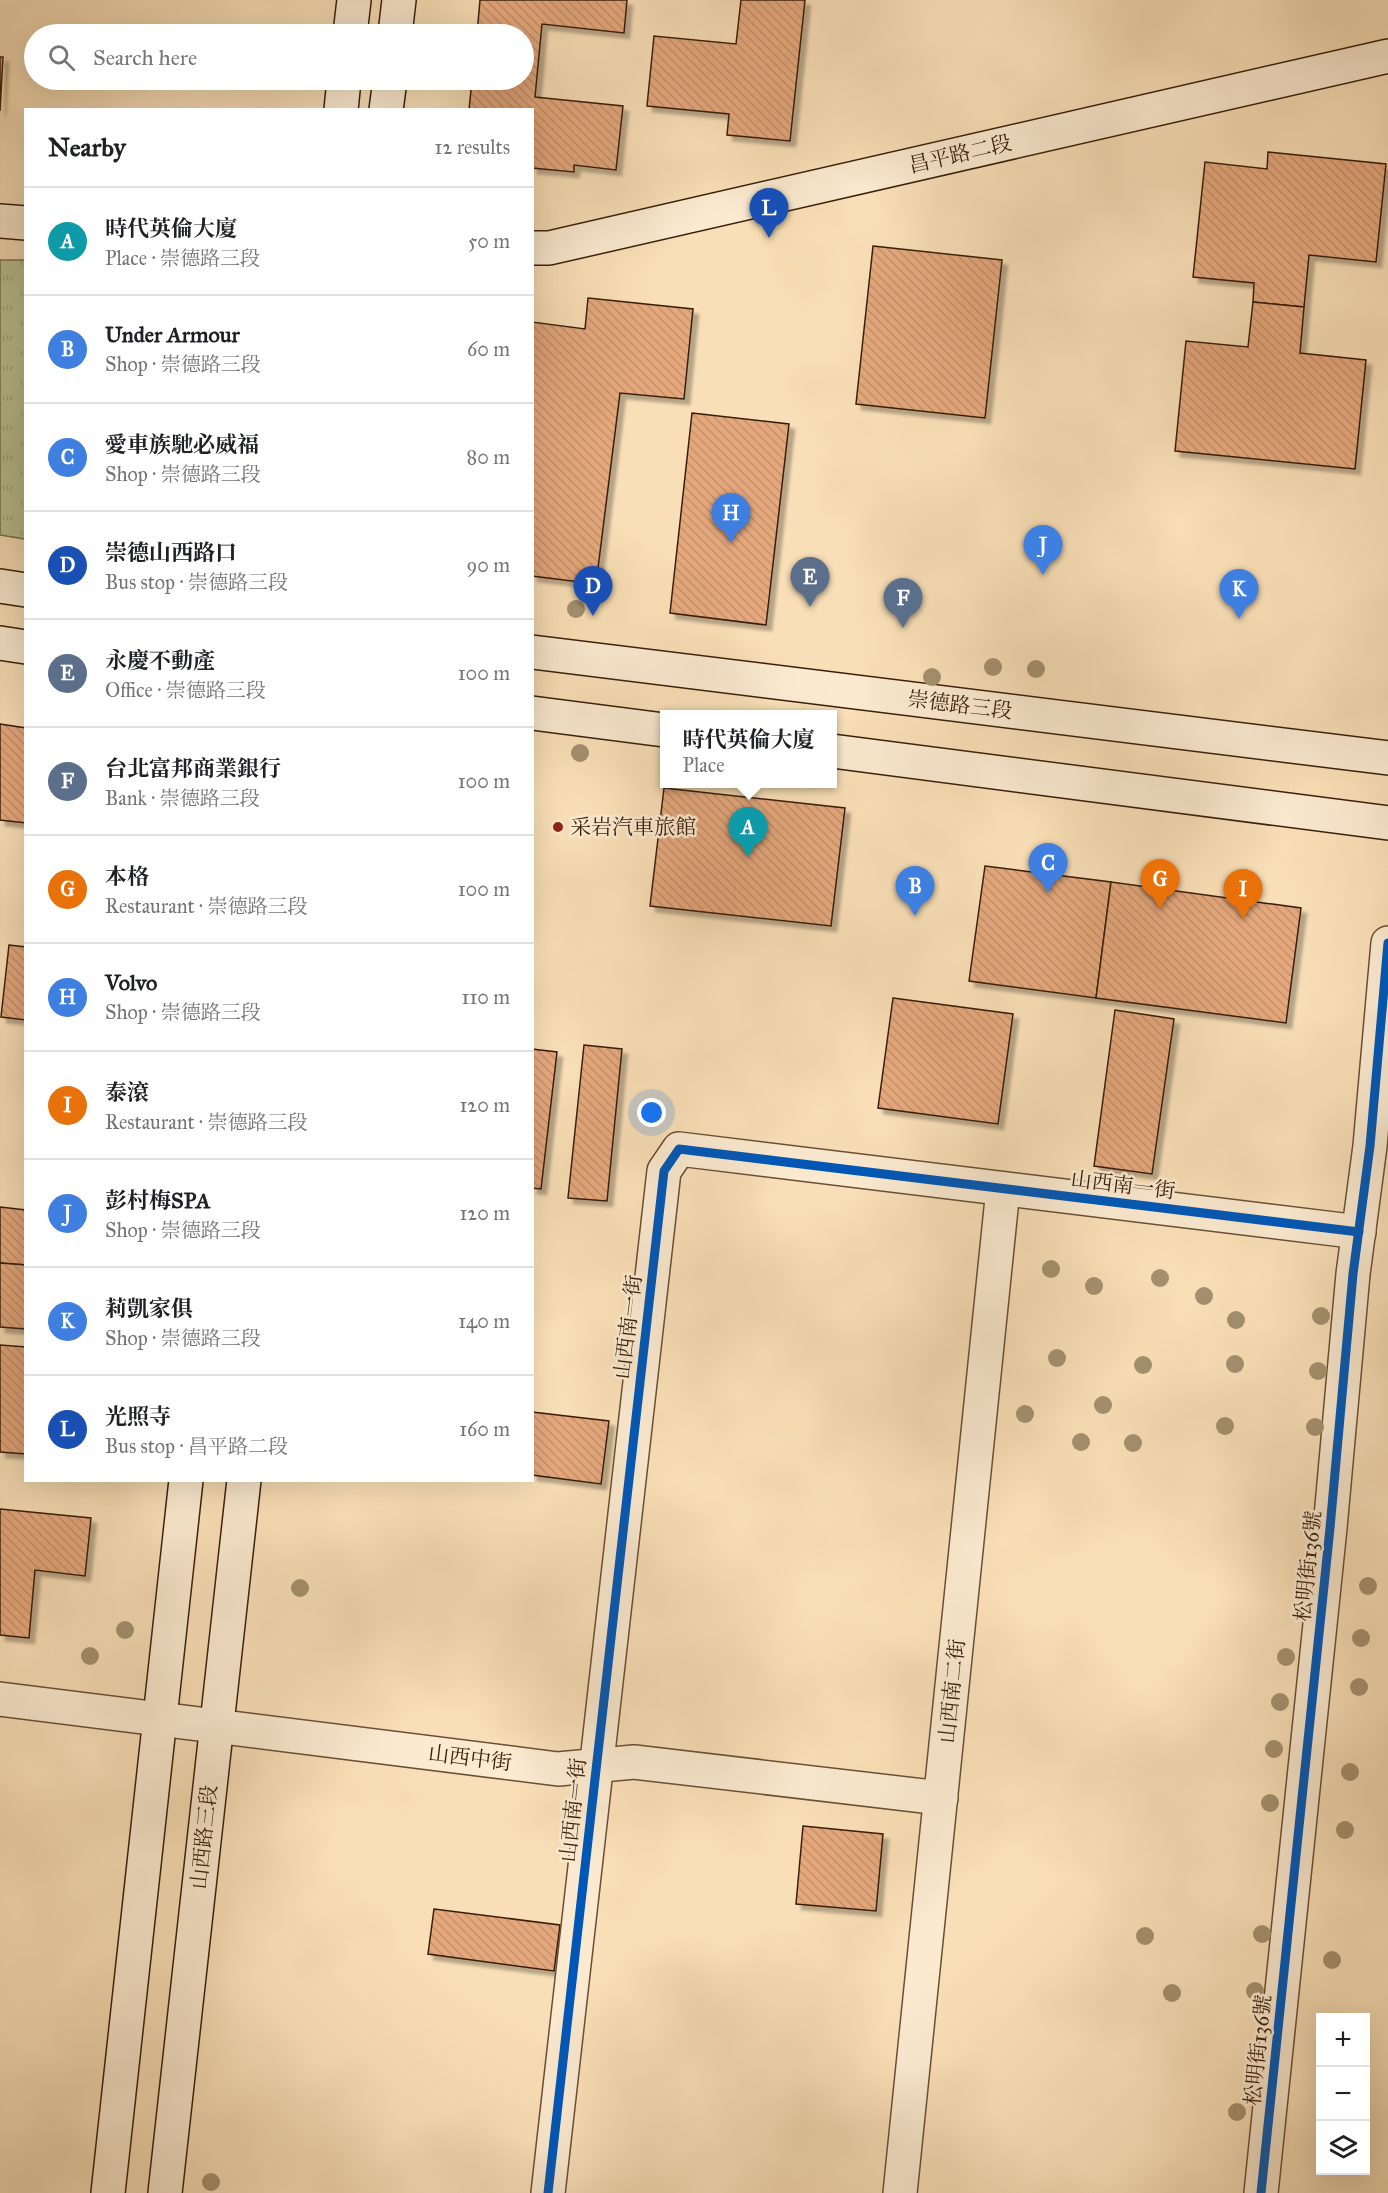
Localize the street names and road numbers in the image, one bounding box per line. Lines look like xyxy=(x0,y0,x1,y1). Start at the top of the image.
street label: 昌平路二段 xyxy=(906,130,1014,178)
street label: 崇德路三段 xyxy=(906,686,1014,724)
street label: 山西南一街 xyxy=(1069,1166,1177,1204)
street label: 山西南一街 xyxy=(609,1273,647,1381)
street label: 松明街136號 xyxy=(1289,1509,1327,1623)
street label: 山西南二街 xyxy=(934,1637,970,1745)
street label: 山西中街 xyxy=(427,1740,513,1776)
street label: 山西南一街 xyxy=(555,1756,591,1864)
street label: 山西路三段 xyxy=(186,1783,222,1891)
street label: 松明街136號 xyxy=(1239,1993,1277,2107)

